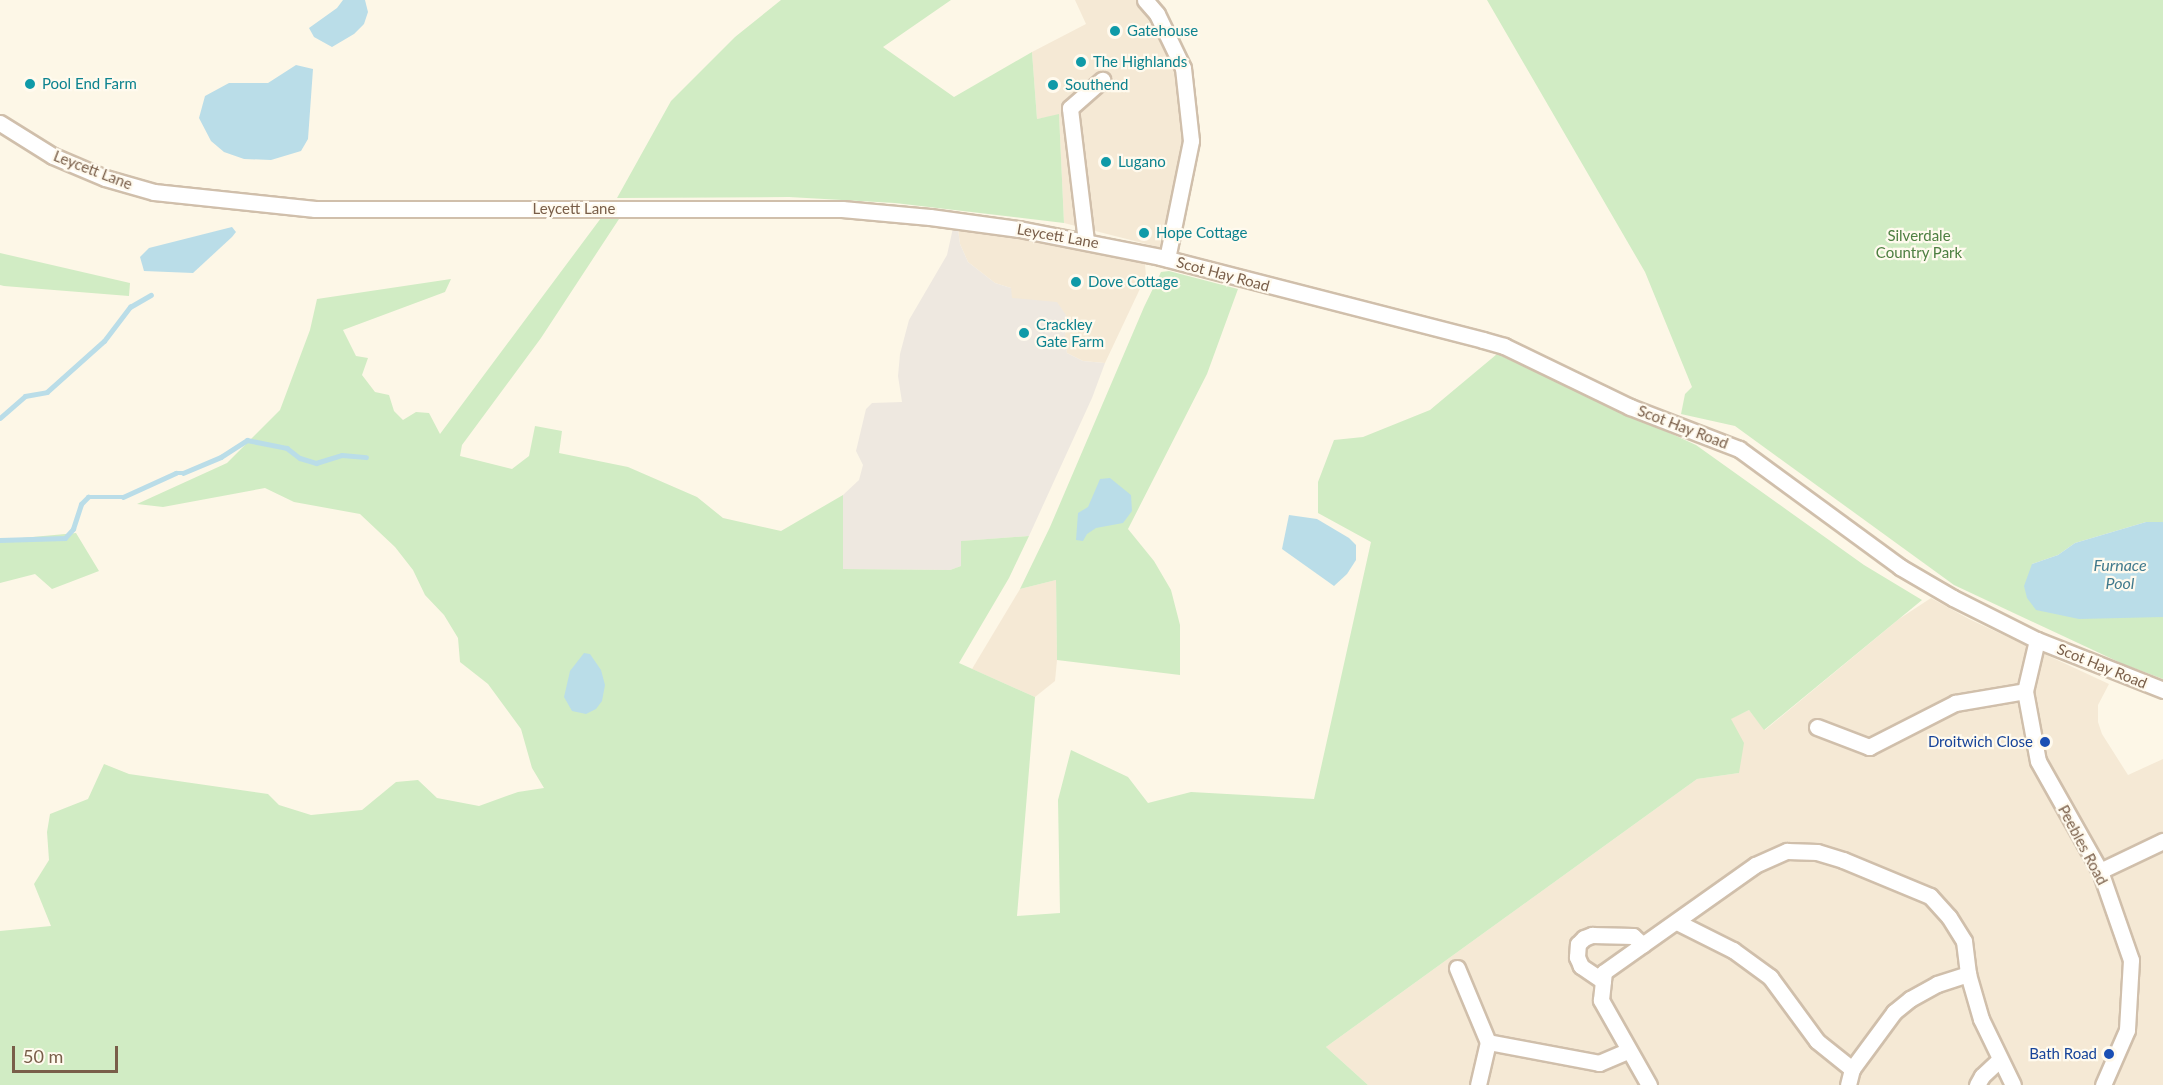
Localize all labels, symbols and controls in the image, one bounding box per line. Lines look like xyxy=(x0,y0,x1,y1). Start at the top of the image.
place label: Gatehouse xyxy=(1127,22,1198,40)
marker: Gatehouse xyxy=(1108,24,1122,38)
place label: The Highlands xyxy=(1093,53,1187,71)
marker: The Highlands xyxy=(1074,55,1088,69)
place label: Pool End Farm xyxy=(42,75,137,93)
place label: Southend xyxy=(1065,76,1128,94)
marker: Pool End Farm xyxy=(23,77,37,91)
marker: Southend xyxy=(1046,78,1060,92)
street label: Leycett Lane xyxy=(51,147,135,193)
place label: Lugano xyxy=(1118,153,1166,171)
marker: Lugano xyxy=(1099,155,1113,169)
street label: Leycett Lane xyxy=(533,200,615,218)
street label: Leycett Lane xyxy=(1016,220,1100,252)
place label: Hope Cottage xyxy=(1156,224,1247,242)
marker: Hope Cottage xyxy=(1137,226,1151,240)
park label: Silverdale Country Park xyxy=(1876,226,1962,261)
street label: Scot Hay Road xyxy=(1174,253,1272,295)
place label: Dove Cottage xyxy=(1088,273,1178,291)
marker: Dove Cottage xyxy=(1069,275,1083,289)
place label: Crackley Gate Farm xyxy=(1036,315,1104,350)
marker: Crackley Gate Farm xyxy=(1017,326,1031,340)
street label: Scot Hay Road xyxy=(1635,401,1731,453)
water label: Furnace Pool xyxy=(2093,555,2147,593)
street label: Scot Hay Road xyxy=(2054,640,2150,692)
place label: Droitwich Close xyxy=(1928,733,2033,751)
marker: Droitwich Close xyxy=(2038,735,2052,749)
street label: Peebles Road xyxy=(2054,802,2112,888)
scale bar xyxy=(15,1034,122,1072)
text: 50 m xyxy=(23,1045,63,1067)
place label: Bath Road xyxy=(2029,1045,2097,1063)
marker: Bath Road xyxy=(2102,1047,2116,1061)

